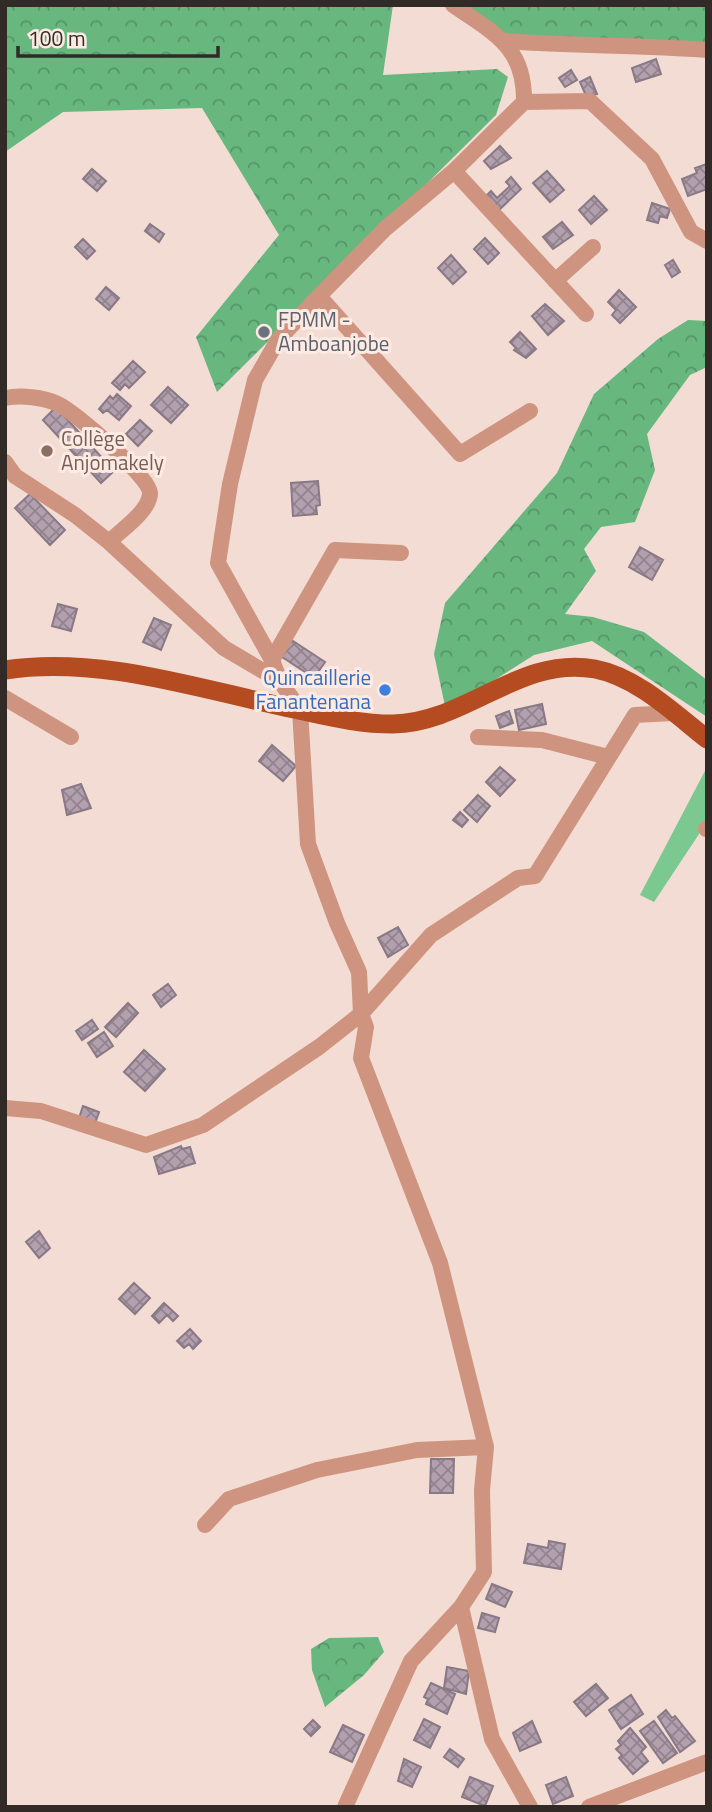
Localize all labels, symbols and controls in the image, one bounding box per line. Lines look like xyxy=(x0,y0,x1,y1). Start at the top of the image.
scale bar xyxy=(18,14,217,58)
text: 100 m xyxy=(28,22,85,54)
place label: FPMM - Amboanjobe xyxy=(278,303,389,359)
marker: FPMM - Amboanjobe xyxy=(256,324,272,340)
place label: Collège Anjomakely xyxy=(61,422,164,478)
marker: Collège Anjomakely xyxy=(39,443,55,459)
place label: Quincaillerie Fanantenana xyxy=(256,661,371,717)
marker: Quincaillerie Fanantenana xyxy=(377,682,393,698)

